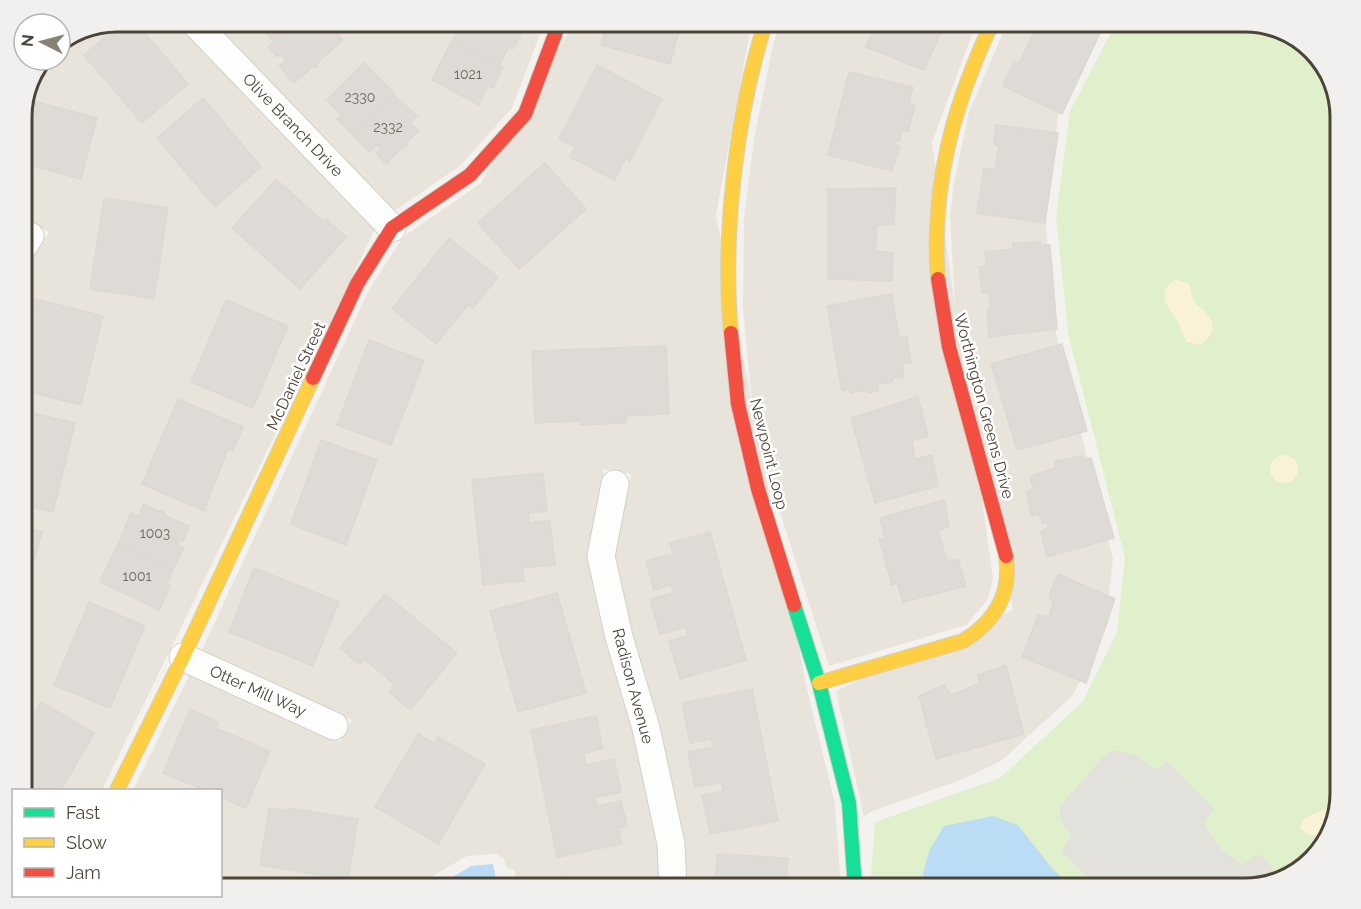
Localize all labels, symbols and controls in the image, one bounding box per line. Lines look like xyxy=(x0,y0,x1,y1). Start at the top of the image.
north arrow xyxy=(12,12,72,72)
text: N xyxy=(17,33,38,48)
house number: 1021 xyxy=(454,66,482,82)
street label: Olive Branch Drive xyxy=(239,69,347,181)
house number: 2330 xyxy=(345,89,375,105)
house number: 2332 xyxy=(373,119,403,135)
street label: Worthington Greens Drive xyxy=(950,311,1018,501)
street label: McDaniel Street xyxy=(263,318,330,433)
street label: Newpoint Loop xyxy=(746,396,792,512)
house number: 1003 xyxy=(140,525,170,541)
house number: 1001 xyxy=(122,568,152,584)
street label: Radison Avenue xyxy=(608,626,658,746)
street label: Otter Mill Way xyxy=(207,661,309,721)
legend xyxy=(12,789,222,897)
text: Fast xyxy=(66,802,100,823)
text: Slow xyxy=(66,832,107,853)
text: Jam xyxy=(66,862,101,883)

